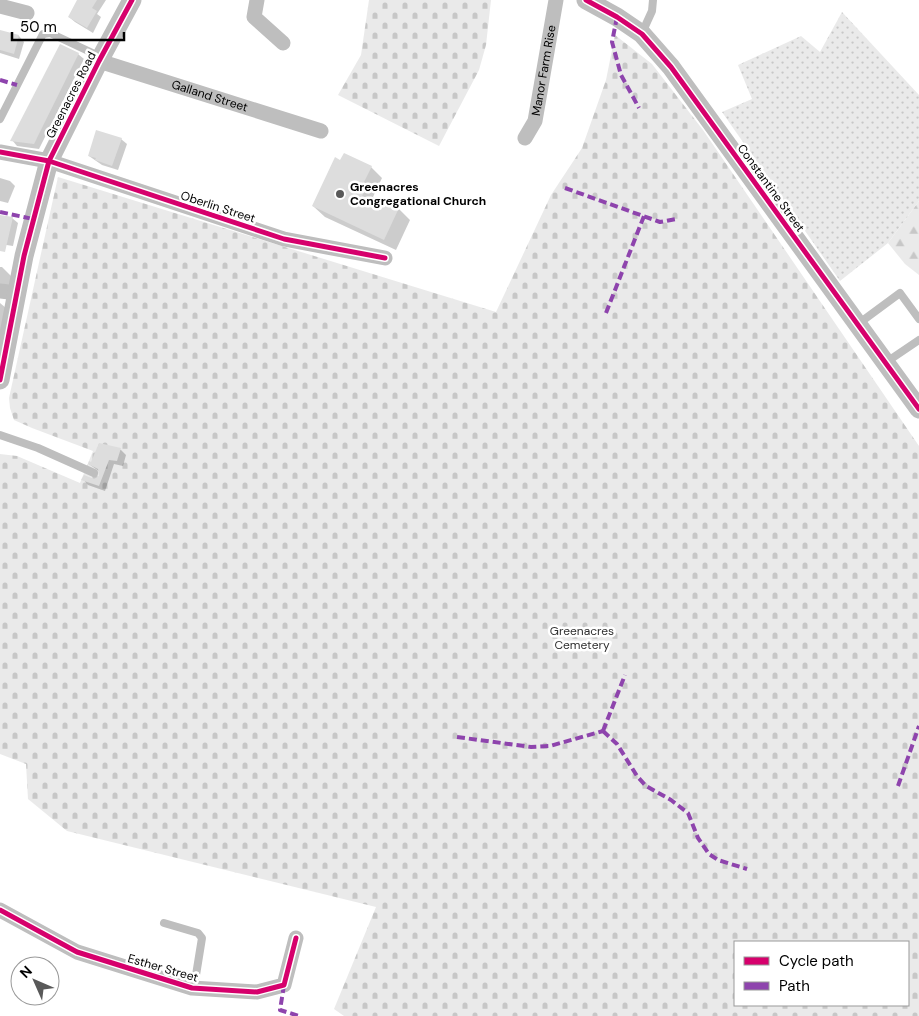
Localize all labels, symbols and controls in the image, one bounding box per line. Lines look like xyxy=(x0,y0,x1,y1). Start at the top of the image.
scale bar xyxy=(12,10,125,42)
text: 50 m xyxy=(20,17,57,37)
street label: Manor Farm Rise xyxy=(528,24,560,117)
street label: Greenacres Road xyxy=(42,49,100,141)
street label: Galland Street xyxy=(169,76,250,116)
street label: Constantine Street xyxy=(734,141,808,235)
place label: Greenacres Congregational Church xyxy=(350,179,486,209)
street label: Oberlin Street xyxy=(179,187,258,227)
marker: Greenacres Congregational Church xyxy=(334,188,346,200)
park label: Greenacres Cemetery xyxy=(550,623,614,653)
legend xyxy=(734,941,909,1006)
street label: Esther Street xyxy=(126,950,200,986)
text: Cycle path xyxy=(779,951,854,971)
north arrow xyxy=(10,956,60,1006)
text: N xyxy=(16,962,36,982)
text: Path xyxy=(779,976,810,996)

